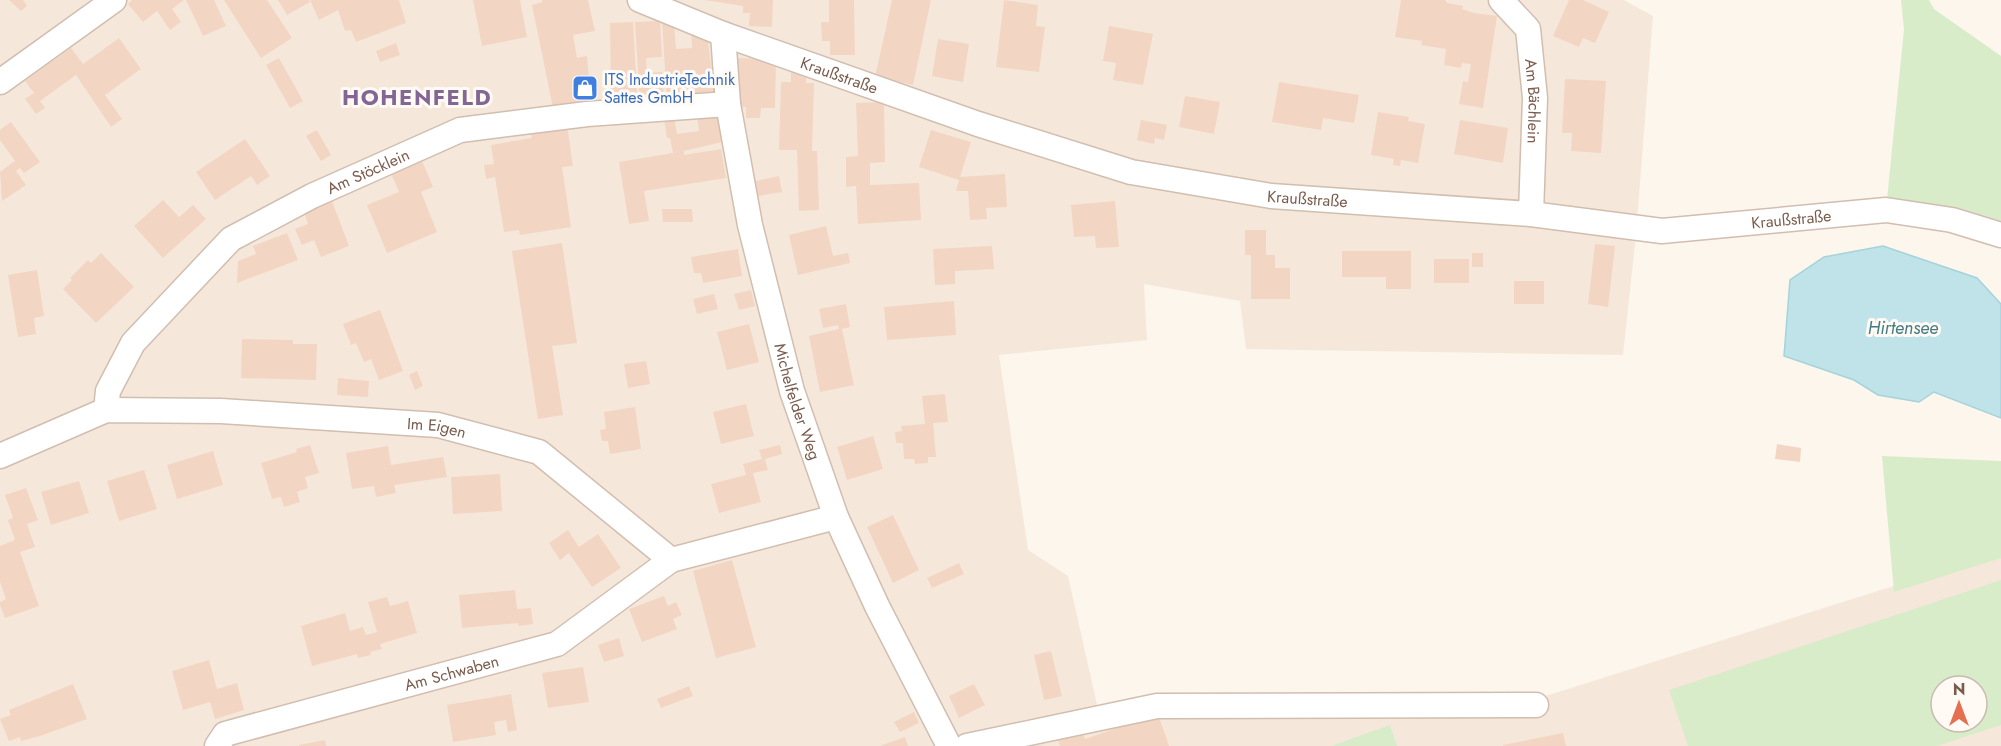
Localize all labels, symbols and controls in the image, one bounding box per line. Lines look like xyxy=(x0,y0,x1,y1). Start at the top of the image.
street label: Kraußstraße xyxy=(797,51,881,99)
street label: Am Bächlein xyxy=(1520,57,1547,144)
place label: ITS IndustrieTechnik Sattes GmbH xyxy=(604,68,736,109)
shop icon: ITS IndustrieTechnik Sattes GmbH xyxy=(570,73,600,103)
district label: HOHENFELD xyxy=(342,81,492,113)
street label: Am Stöcklein xyxy=(323,143,413,200)
street label: Kraußstraße xyxy=(1266,184,1348,213)
street label: Kraußstraße xyxy=(1750,204,1832,234)
water label: Hirtensee xyxy=(1868,315,1938,341)
street label: Michelfelder Weg xyxy=(769,341,827,463)
street label: Im Eigen xyxy=(406,412,469,444)
street label: Am Schwaben xyxy=(402,649,501,696)
north arrow xyxy=(1929,674,1989,734)
text: N xyxy=(1953,678,1965,701)

